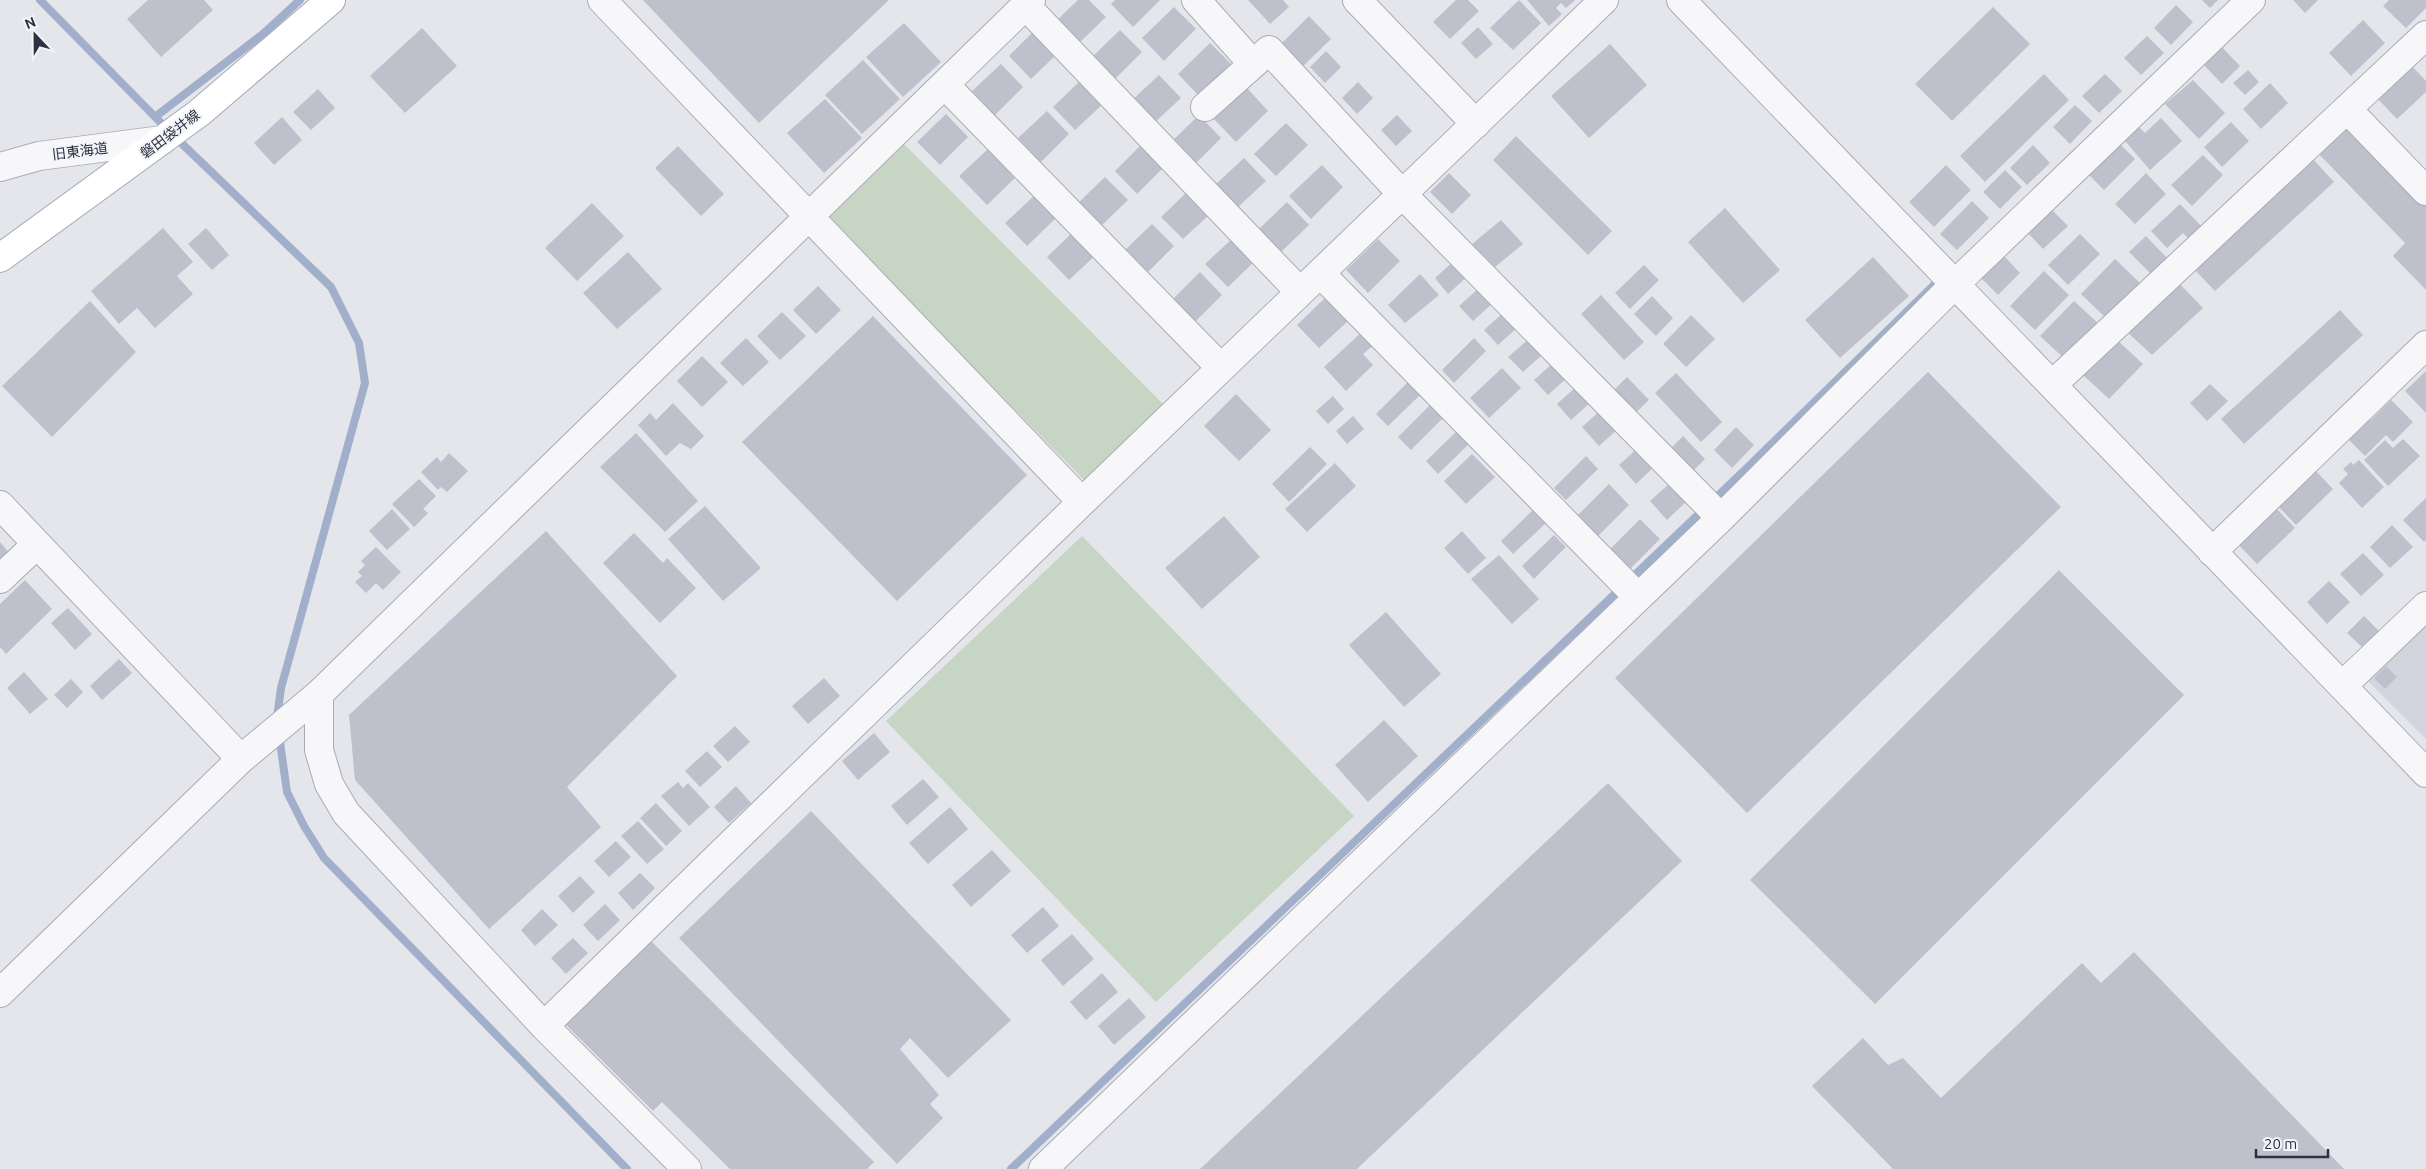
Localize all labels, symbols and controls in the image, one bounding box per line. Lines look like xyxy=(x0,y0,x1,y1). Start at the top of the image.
north arrow xyxy=(10,10,60,60)
text: N xyxy=(22,14,38,32)
street label: 磐田袋井線 xyxy=(137,107,203,161)
street label: 旧東海道 xyxy=(51,140,109,162)
scale bar xyxy=(2256,1126,2328,1158)
text: 20 m xyxy=(2264,1135,2297,1152)

